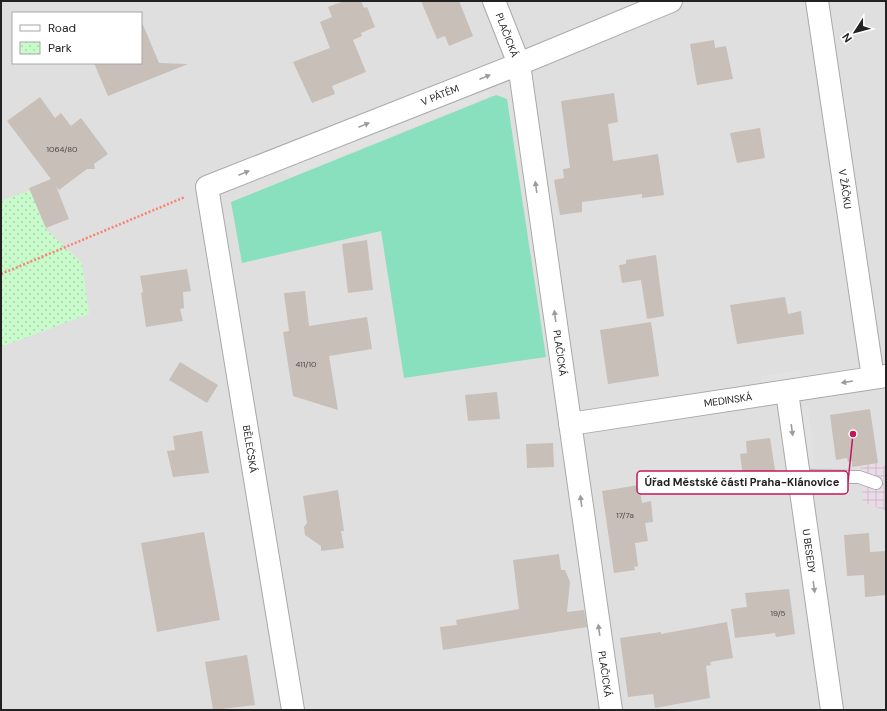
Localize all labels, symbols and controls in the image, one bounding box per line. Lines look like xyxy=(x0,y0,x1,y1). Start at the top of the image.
street label: PLAČICKÁ xyxy=(493,11,522,59)
legend xyxy=(12,12,142,64)
north arrow xyxy=(835,12,875,52)
text: Road xyxy=(48,20,76,36)
text: N xyxy=(839,31,855,45)
text: Park xyxy=(48,40,72,56)
one-way arrow xyxy=(480,74,492,80)
street label: V PÁTÉM xyxy=(419,82,461,108)
one-way arrow xyxy=(359,122,371,128)
house number: 1064/80 xyxy=(46,144,78,154)
street label: V ŽÁČKU xyxy=(836,168,854,210)
one-way arrow xyxy=(238,170,250,176)
one-way arrow xyxy=(533,181,539,193)
one-way arrow xyxy=(551,310,558,322)
street label: PLAČICKÁ xyxy=(550,329,570,377)
house number: 411/10 xyxy=(296,359,317,369)
one-way arrow xyxy=(841,379,854,385)
street label: MEDINSKÁ xyxy=(703,390,753,410)
street label: BĚLEČSKÁ xyxy=(240,424,260,474)
one-way arrow xyxy=(789,424,795,436)
callout: Úřad Městské části Praha-Klánovice xyxy=(637,471,848,494)
text: Úřad Městské části Praha-Klánovice xyxy=(645,475,840,489)
one-way arrow xyxy=(578,495,584,507)
house number: 17/7a xyxy=(616,510,634,520)
street label: U BESEDY xyxy=(799,528,819,574)
one-way arrow xyxy=(811,581,817,593)
house number: 19/5 xyxy=(771,608,786,618)
one-way arrow xyxy=(596,624,602,636)
street label: PLAČICKÁ xyxy=(595,650,615,698)

